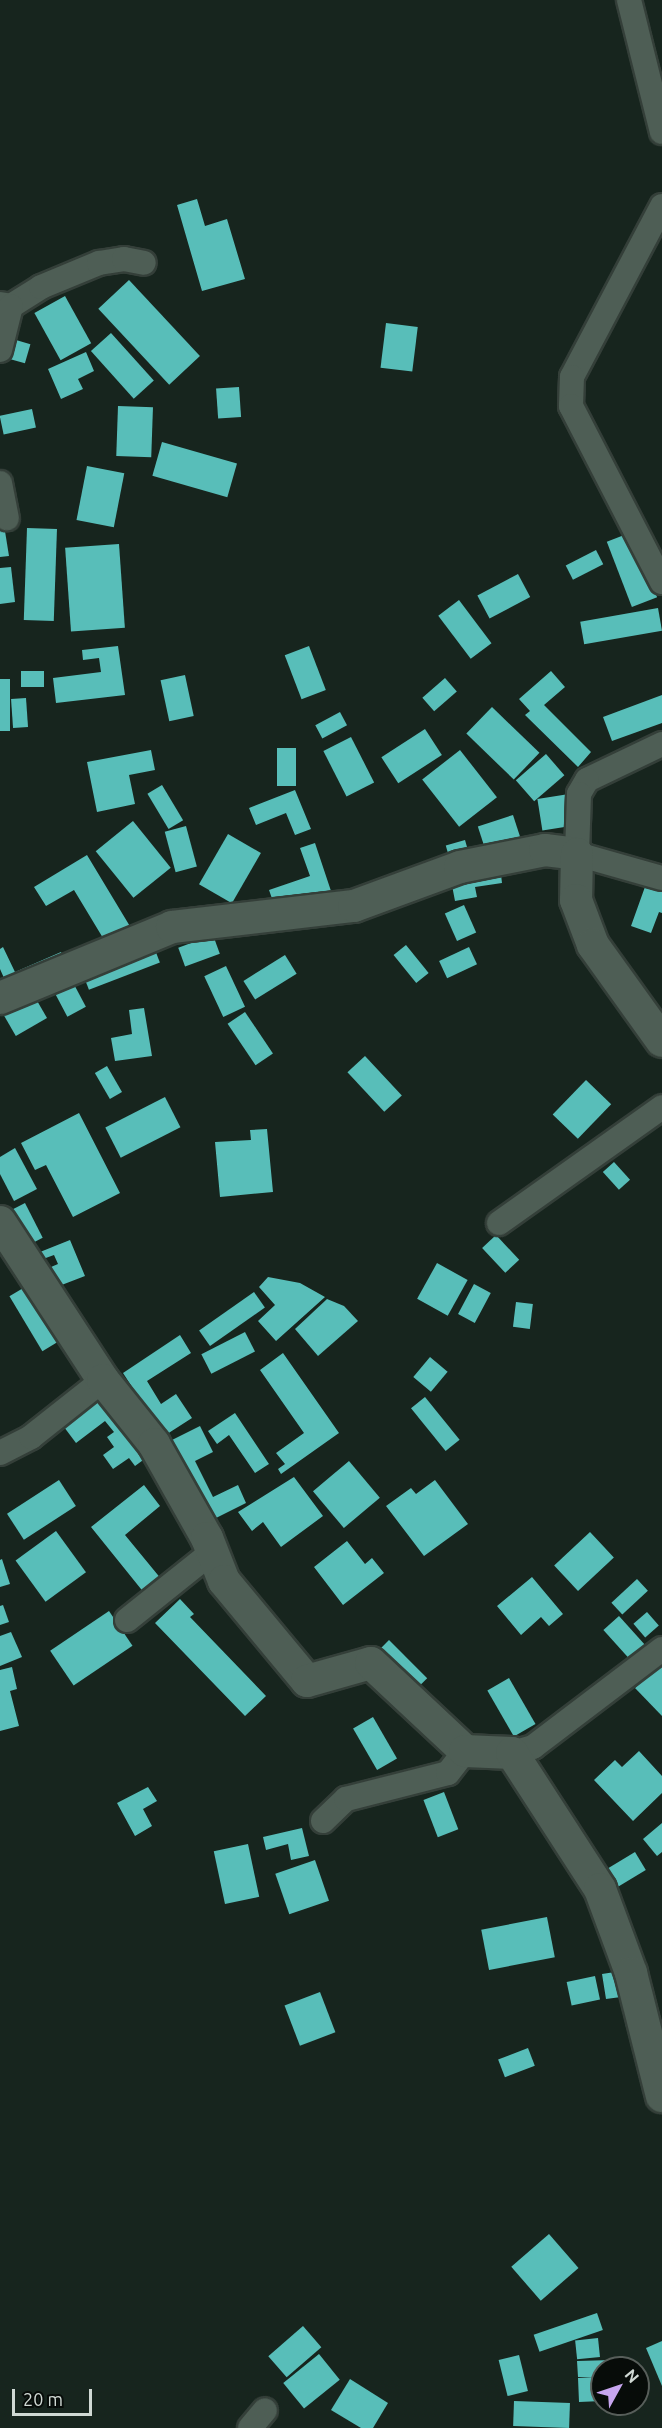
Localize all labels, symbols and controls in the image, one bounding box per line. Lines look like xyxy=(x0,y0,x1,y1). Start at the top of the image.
north arrow xyxy=(590,2356,650,2416)
text: N xyxy=(622,2365,643,2386)
scale bar xyxy=(15,2377,94,2415)
text: 20 m xyxy=(23,2389,63,2409)

